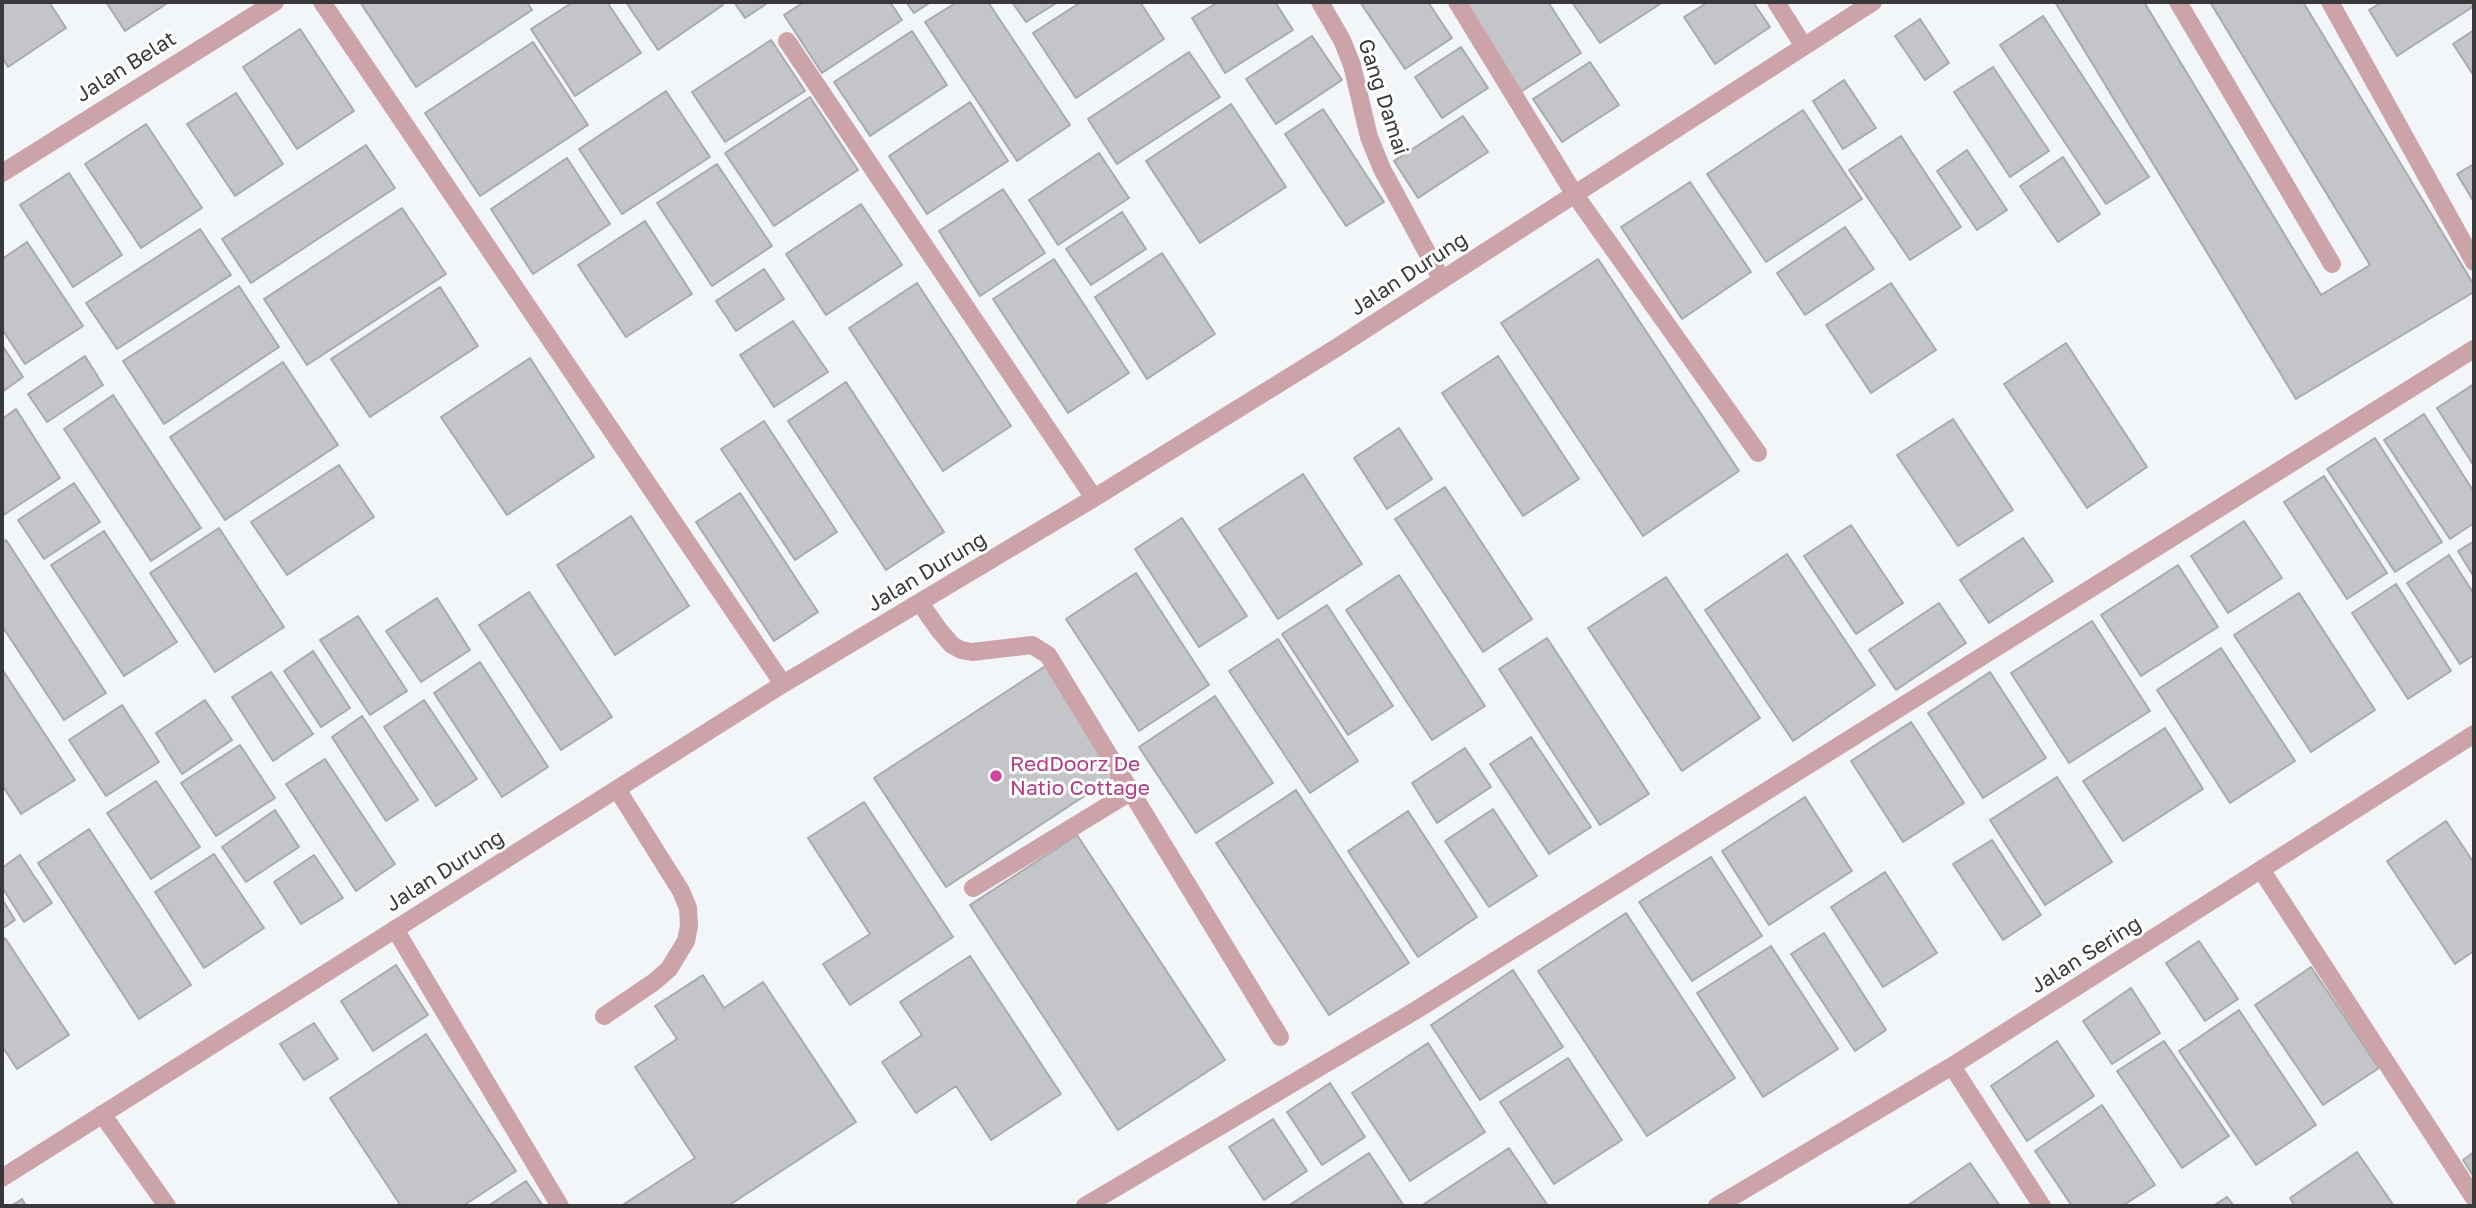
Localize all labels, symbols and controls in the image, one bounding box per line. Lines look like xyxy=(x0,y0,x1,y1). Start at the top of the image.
street label: Jalan Belat xyxy=(71,26,181,108)
street label: Gang Damai xyxy=(1352,36,1414,158)
street label: Jalan Durung xyxy=(1346,227,1472,321)
street label: Jalan Durung xyxy=(863,527,991,617)
place label: RedDoorz De Natio Cottage xyxy=(1010,751,1150,801)
marker: RedDoorz De Natio Cottage xyxy=(988,768,1004,784)
street label: Jalan Durung xyxy=(381,825,509,917)
street label: Jalan Sering xyxy=(2026,911,2146,999)

